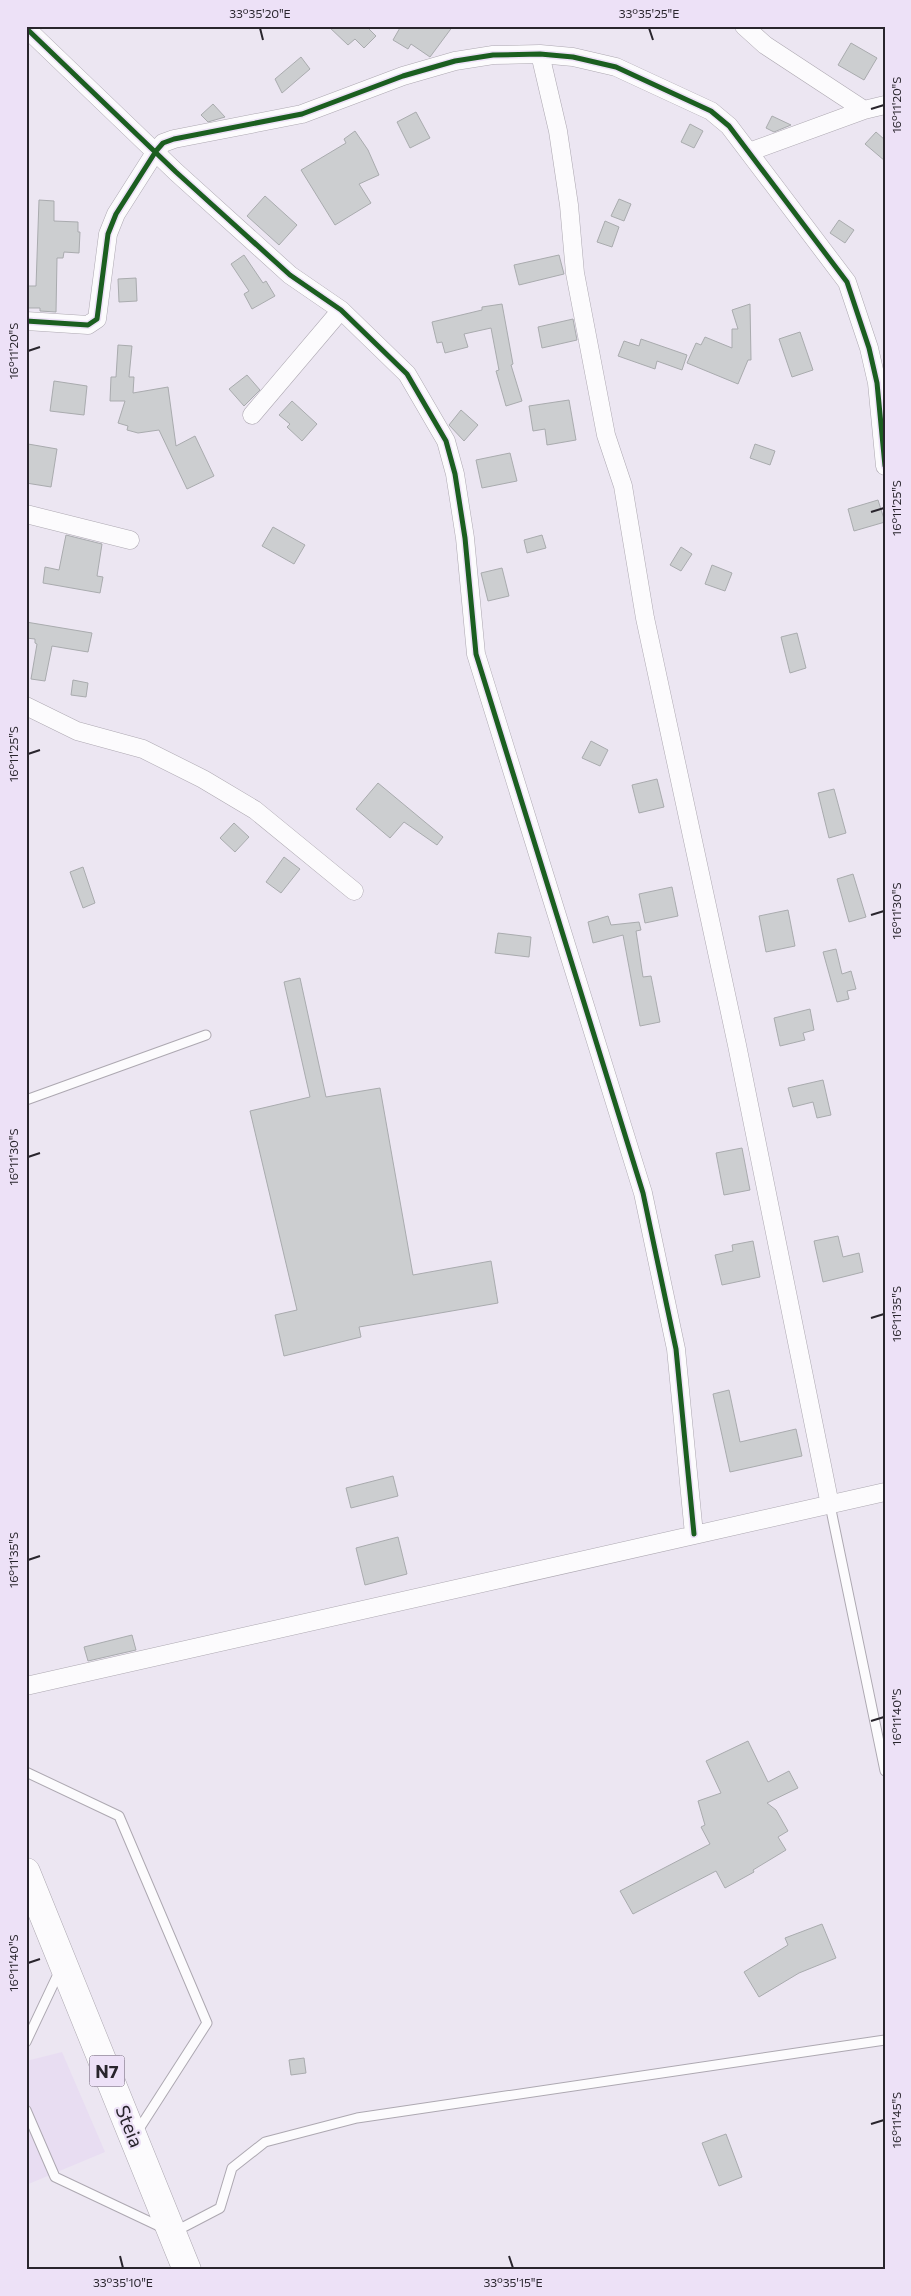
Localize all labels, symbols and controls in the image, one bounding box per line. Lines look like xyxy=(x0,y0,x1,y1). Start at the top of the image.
text: 33°35'20"E xyxy=(229,6,291,20)
text: 33°35'25"E xyxy=(619,6,679,20)
text: 16°11'20"S xyxy=(889,77,903,133)
text: 16°11'20"S xyxy=(6,323,20,379)
text: 16°11'25"S xyxy=(889,480,903,536)
text: 16°11'25"S xyxy=(6,726,20,782)
text: 16°11'30"S xyxy=(889,883,903,939)
text: 16°11'30"S xyxy=(6,1129,20,1185)
text: 16°11'35"S xyxy=(889,1286,903,1342)
text: 16°11'35"S xyxy=(6,1532,20,1588)
text: 16°11'40"S xyxy=(889,1688,903,1746)
text: 16°11'40"S xyxy=(6,1934,20,1992)
road number: N7 xyxy=(90,2056,124,2086)
text: 16°11'45"S xyxy=(889,2092,903,2148)
street label: Steia xyxy=(111,2102,149,2150)
text: 33°35'10"E xyxy=(93,2275,153,2289)
text: 33°35'15"E xyxy=(483,2275,543,2289)

